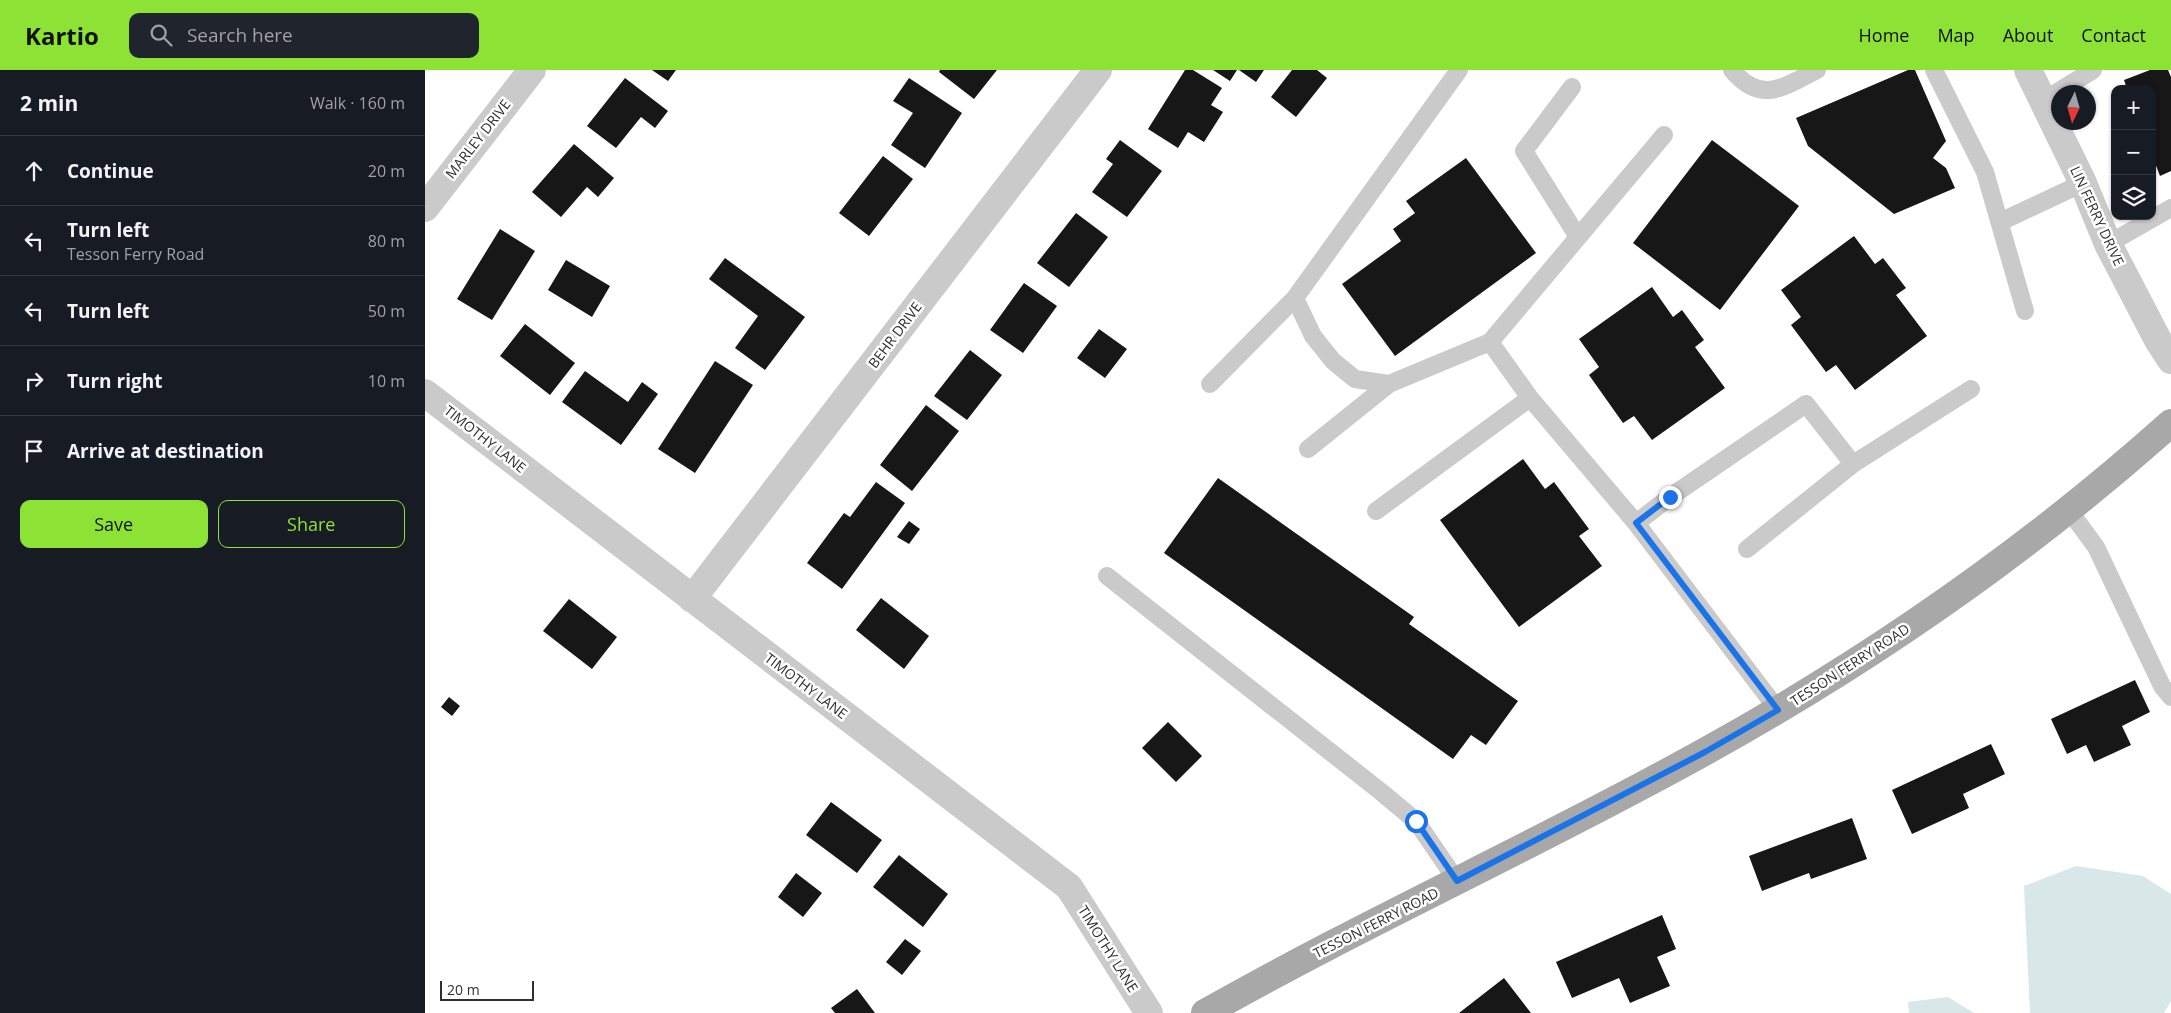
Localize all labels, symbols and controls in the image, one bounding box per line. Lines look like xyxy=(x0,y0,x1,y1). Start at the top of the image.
search box xyxy=(129,13,479,58)
text: Kartio xyxy=(25,19,99,52)
icon: search xyxy=(147,21,175,49)
text: Search here xyxy=(187,22,293,48)
text: Home xyxy=(1859,23,1909,47)
text: Map xyxy=(1937,23,1975,47)
text: About xyxy=(2003,23,2053,47)
text: Contact xyxy=(2081,23,2146,47)
north arrow xyxy=(2051,85,2096,130)
map controls xyxy=(2111,85,2156,220)
button: + xyxy=(2111,85,2156,130)
text: 2 min xyxy=(20,89,78,117)
text: Walk · 160 m xyxy=(310,92,405,114)
street label: MARLEY DRIVE xyxy=(441,95,514,182)
button: − xyxy=(2111,130,2156,175)
icon: ahead xyxy=(20,157,48,185)
text: Continue xyxy=(67,158,154,184)
text: 20 m xyxy=(368,160,405,182)
street label: LIN FERRY DRIVE xyxy=(2066,163,2129,269)
button: layers xyxy=(2111,175,2156,220)
text: Turn left xyxy=(67,217,149,243)
icon: left xyxy=(20,227,48,255)
text: 80 m xyxy=(368,230,405,252)
text: Tesson Ferry Road xyxy=(67,243,204,265)
icon: left xyxy=(20,297,48,325)
text: Turn left xyxy=(67,298,149,324)
street label: BEHR DRIVE xyxy=(863,298,926,372)
text: 50 m xyxy=(368,300,405,322)
icon: right xyxy=(20,367,48,395)
text: Turn right xyxy=(67,368,162,394)
text: 10 m xyxy=(368,370,405,392)
street label: TIMOTHY LANE xyxy=(440,401,530,477)
icon: arrive xyxy=(20,437,48,465)
text: Arrive at destination xyxy=(67,438,264,464)
route end xyxy=(1659,486,1682,509)
button: Save xyxy=(20,500,208,548)
button: Share xyxy=(218,500,405,548)
street label: TESSON FERRY ROAD xyxy=(1787,619,1913,710)
street label: TIMOTHY LANE xyxy=(761,648,852,723)
route start xyxy=(1405,810,1428,833)
street label: TESSON FERRY ROAD xyxy=(1310,883,1442,962)
street label: TIMOTHY LANE xyxy=(1074,902,1143,996)
scale bar xyxy=(440,978,534,1001)
text: 20 m xyxy=(447,980,480,999)

